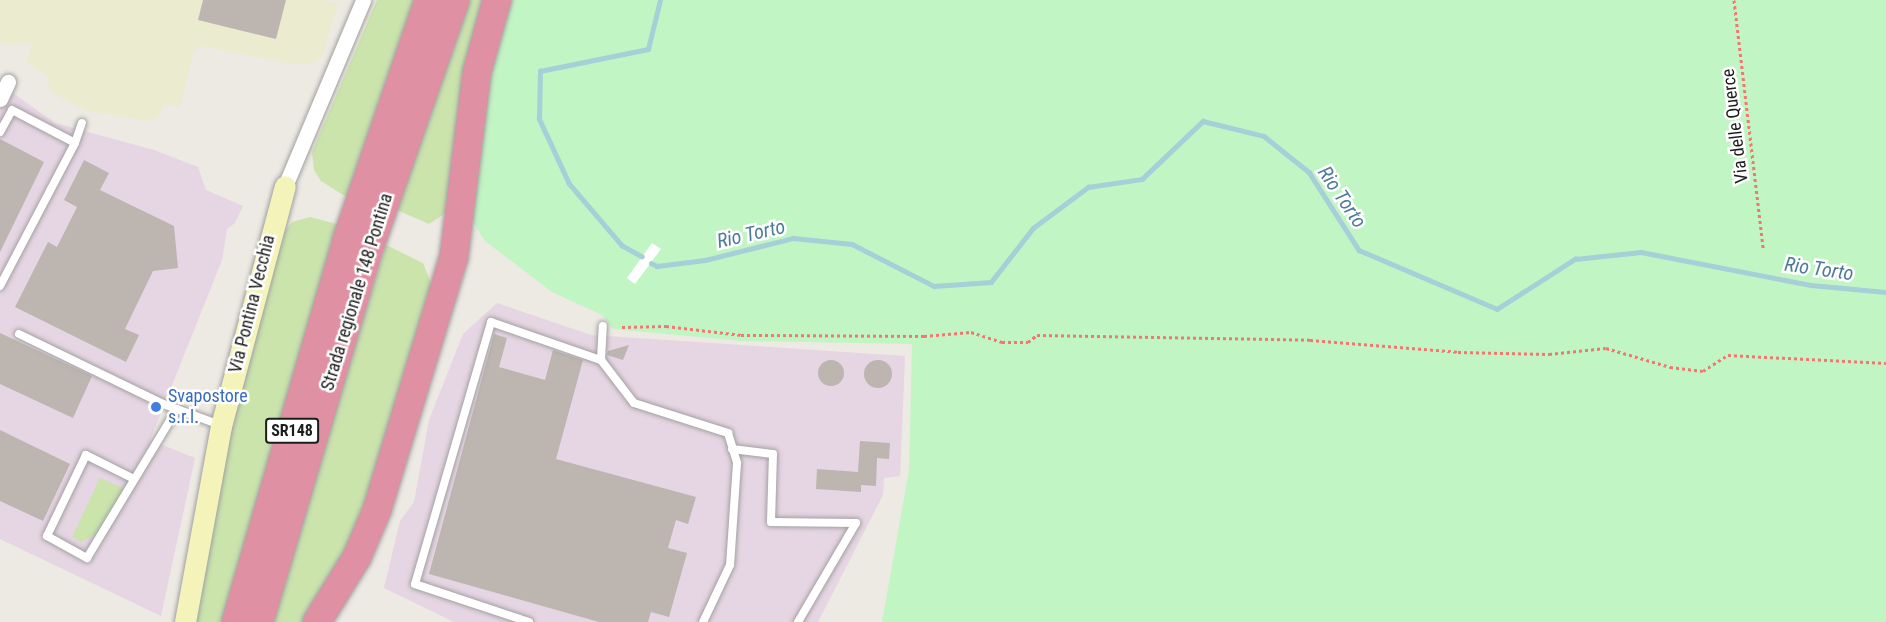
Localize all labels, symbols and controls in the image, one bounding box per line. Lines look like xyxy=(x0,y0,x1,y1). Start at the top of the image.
street label: Via delle Querce xyxy=(1717,68,1753,184)
water label: Rio Torto xyxy=(1313,161,1371,233)
street label: Strada regionale 148 Pontina xyxy=(317,191,397,393)
water label: Rio Torto xyxy=(714,214,788,254)
street label: Via Pontina Vecchia xyxy=(224,233,280,375)
water label: Rio Torto xyxy=(1783,252,1855,286)
place label: Svapostore s.r.l. xyxy=(168,386,248,428)
marker: Svapostore s.r.l. xyxy=(149,400,163,414)
road number: SR148 xyxy=(265,418,319,444)

